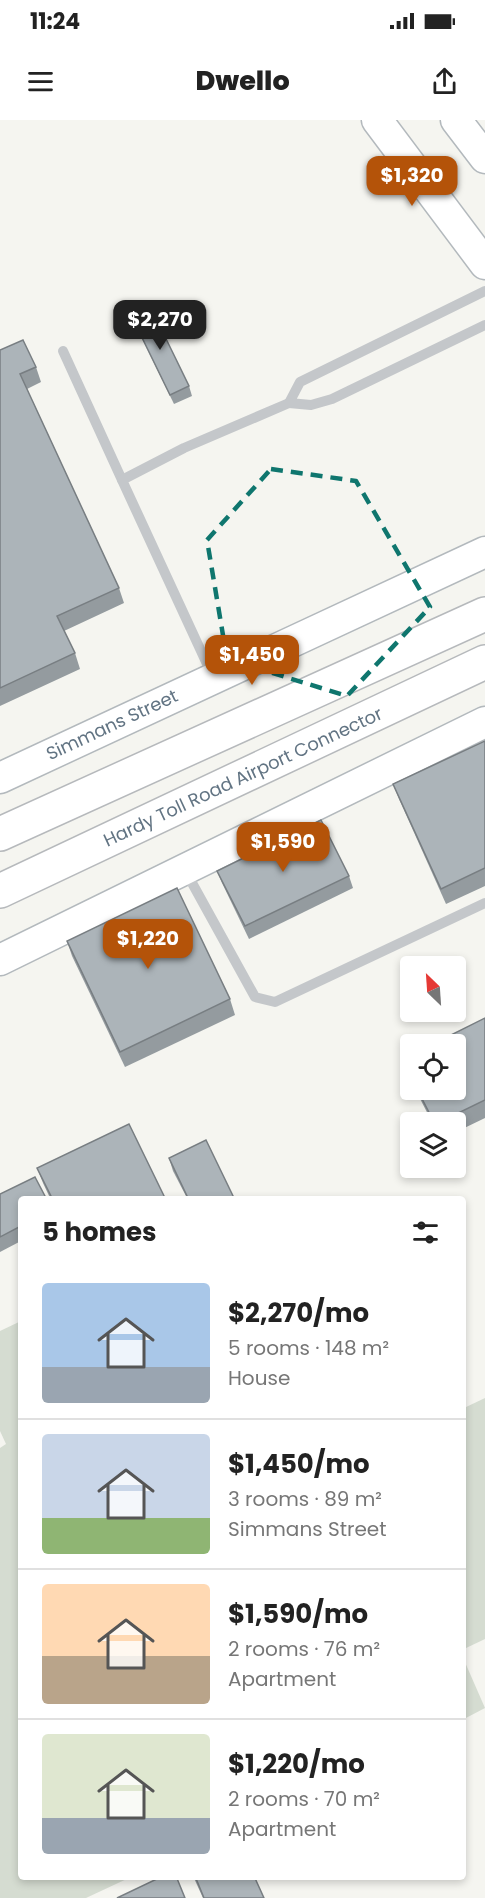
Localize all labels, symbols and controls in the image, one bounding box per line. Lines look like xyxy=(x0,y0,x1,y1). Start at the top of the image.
text: 11:24 xyxy=(30,6,80,37)
text: Dwello xyxy=(195,62,290,99)
icon: menu xyxy=(24,65,57,98)
icon: share xyxy=(428,65,461,98)
pin: $1,320 xyxy=(363,156,461,207)
text: $1,320 xyxy=(381,161,443,189)
pin: $2,270 xyxy=(111,300,209,351)
text: $2,270 xyxy=(127,305,193,333)
pin: $1,450 xyxy=(203,635,301,686)
text: $1,450 xyxy=(219,640,285,668)
street label: Simmans Street xyxy=(42,683,182,766)
street label: Hardy Toll Road Airport Connector xyxy=(99,701,387,852)
pin: $1,590 xyxy=(234,822,332,873)
text: $1,590 xyxy=(251,827,315,855)
pin: $1,220 xyxy=(99,919,197,970)
text: $1,220 xyxy=(117,924,179,952)
north arrow xyxy=(400,956,466,1022)
map controls xyxy=(400,956,466,1178)
button: locate xyxy=(400,1034,466,1100)
button: layers xyxy=(400,1112,466,1178)
text: 5 homes xyxy=(42,1214,157,1250)
icon: filters xyxy=(409,1216,442,1249)
text: $2,270/mo xyxy=(228,1295,369,1331)
icon: home xyxy=(90,1307,162,1379)
text: 5 rooms · 148 m² xyxy=(228,1334,389,1362)
text: House xyxy=(228,1364,290,1392)
text: $1,450/mo xyxy=(228,1446,370,1482)
icon: home xyxy=(90,1458,162,1530)
text: 3 rooms · 89 m² xyxy=(228,1485,382,1513)
text: Simmans Street xyxy=(228,1515,387,1543)
text: $1,590/mo xyxy=(228,1596,368,1632)
icon: home xyxy=(90,1608,162,1680)
text: 2 rooms · 76 m² xyxy=(228,1635,380,1663)
text: Apartment xyxy=(228,1665,336,1693)
text: $1,220/mo xyxy=(228,1746,365,1782)
icon: home xyxy=(90,1758,162,1830)
text: 2 rooms · 70 m² xyxy=(228,1785,380,1813)
text: Apartment xyxy=(228,1815,336,1843)

